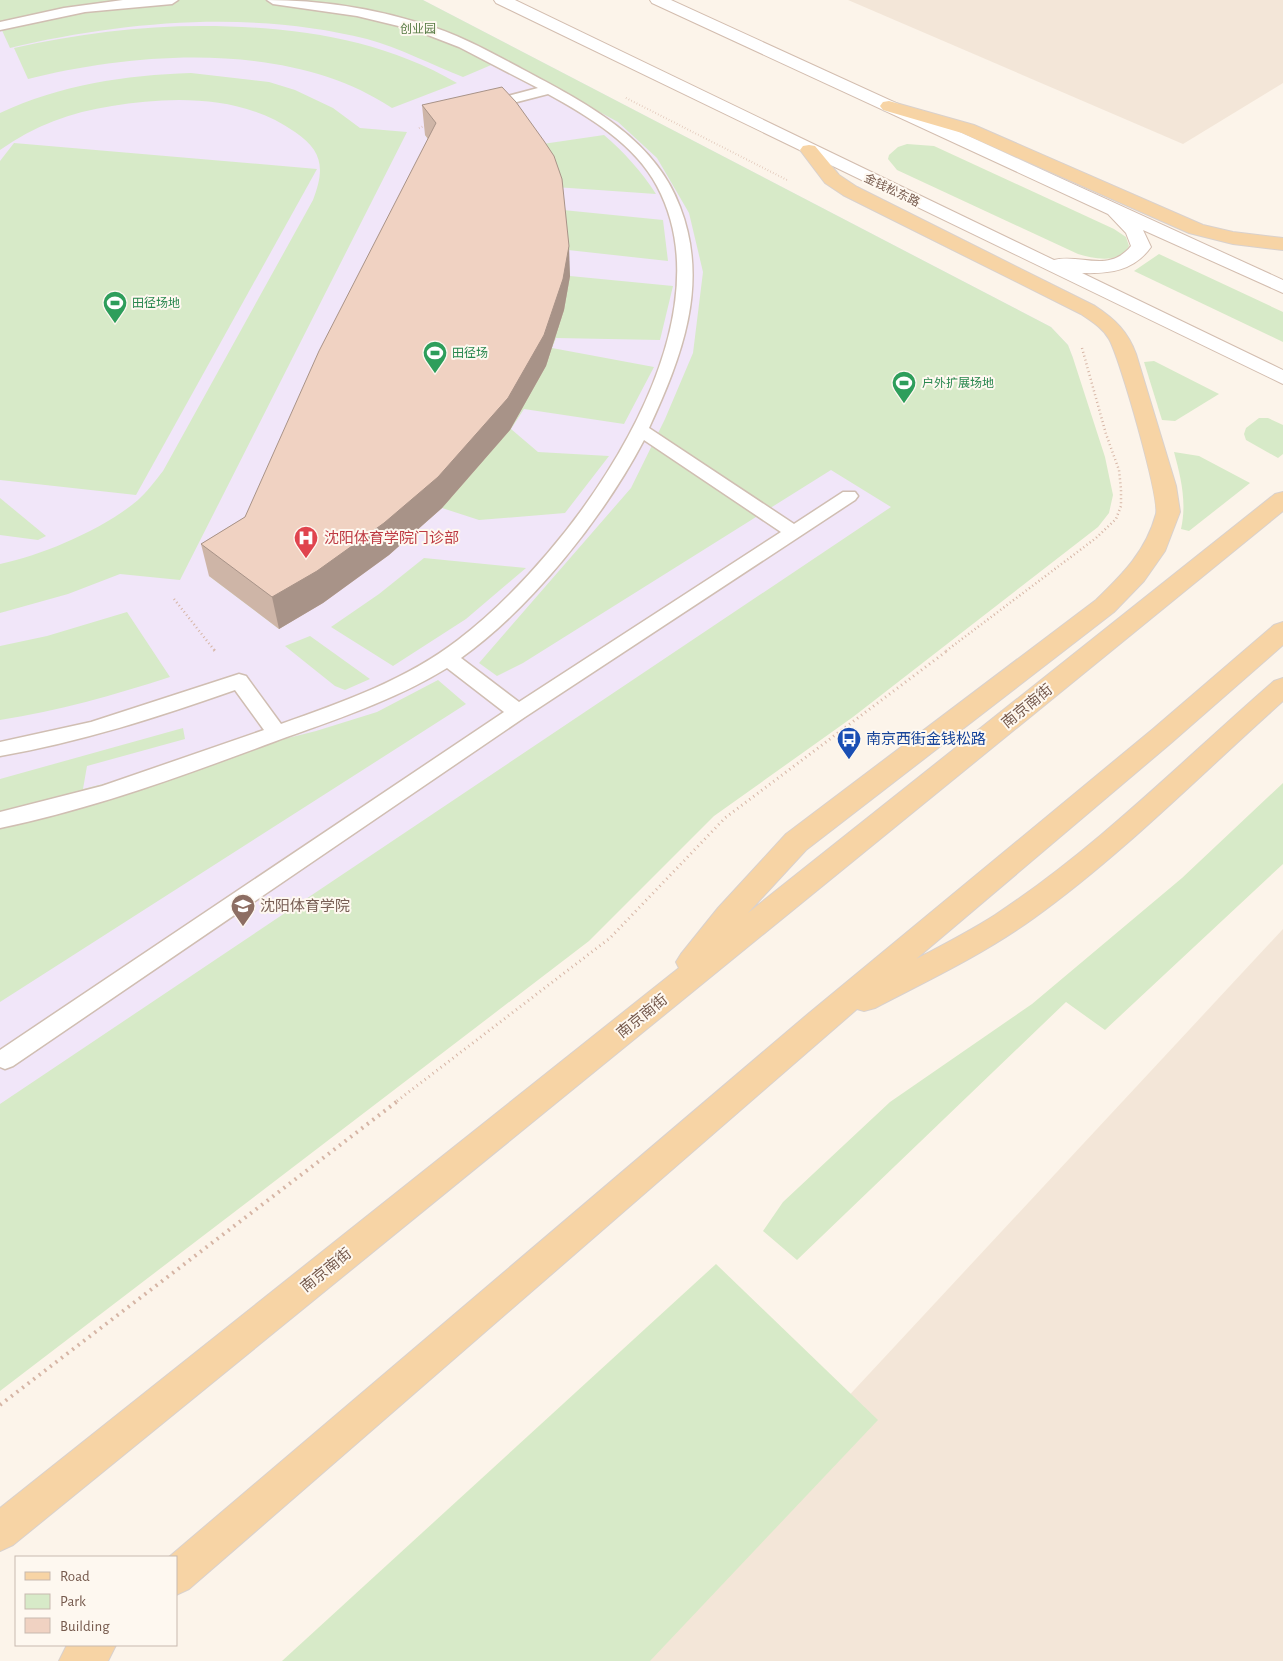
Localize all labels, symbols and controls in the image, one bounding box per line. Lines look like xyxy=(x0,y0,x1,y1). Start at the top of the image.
park label: 创业园 xyxy=(400,22,436,35)
street label: 金钱松东路 xyxy=(862,171,922,209)
sports icon: 田径场地 xyxy=(102,290,128,324)
place label: 田径场地 xyxy=(132,296,180,309)
sports icon: 田径场 xyxy=(422,340,448,374)
place label: 田径场 xyxy=(452,346,488,359)
sports icon: 户外扩展场地 xyxy=(891,370,917,404)
place label: 户外扩展场地 xyxy=(922,376,994,389)
hospital icon: 沈阳体育学院门诊部 xyxy=(293,525,319,559)
place label: 沈阳体育学院门诊部 xyxy=(324,530,459,546)
street label: 南京南街 xyxy=(999,681,1055,731)
bus stop icon: 南京西街金钱松路 xyxy=(836,726,862,760)
place label: 南京西街金钱松路 xyxy=(866,731,986,747)
school or university icon: 沈阳体育学院 xyxy=(230,893,256,927)
place label: 沈阳体育学院 xyxy=(260,898,350,914)
street label: 南京南街 xyxy=(614,991,670,1041)
street label: 南京南街 xyxy=(298,1245,354,1295)
legend xyxy=(15,1556,178,1646)
text: Road xyxy=(60,1569,90,1584)
text: Park xyxy=(60,1594,86,1609)
text: Building xyxy=(60,1619,110,1634)

